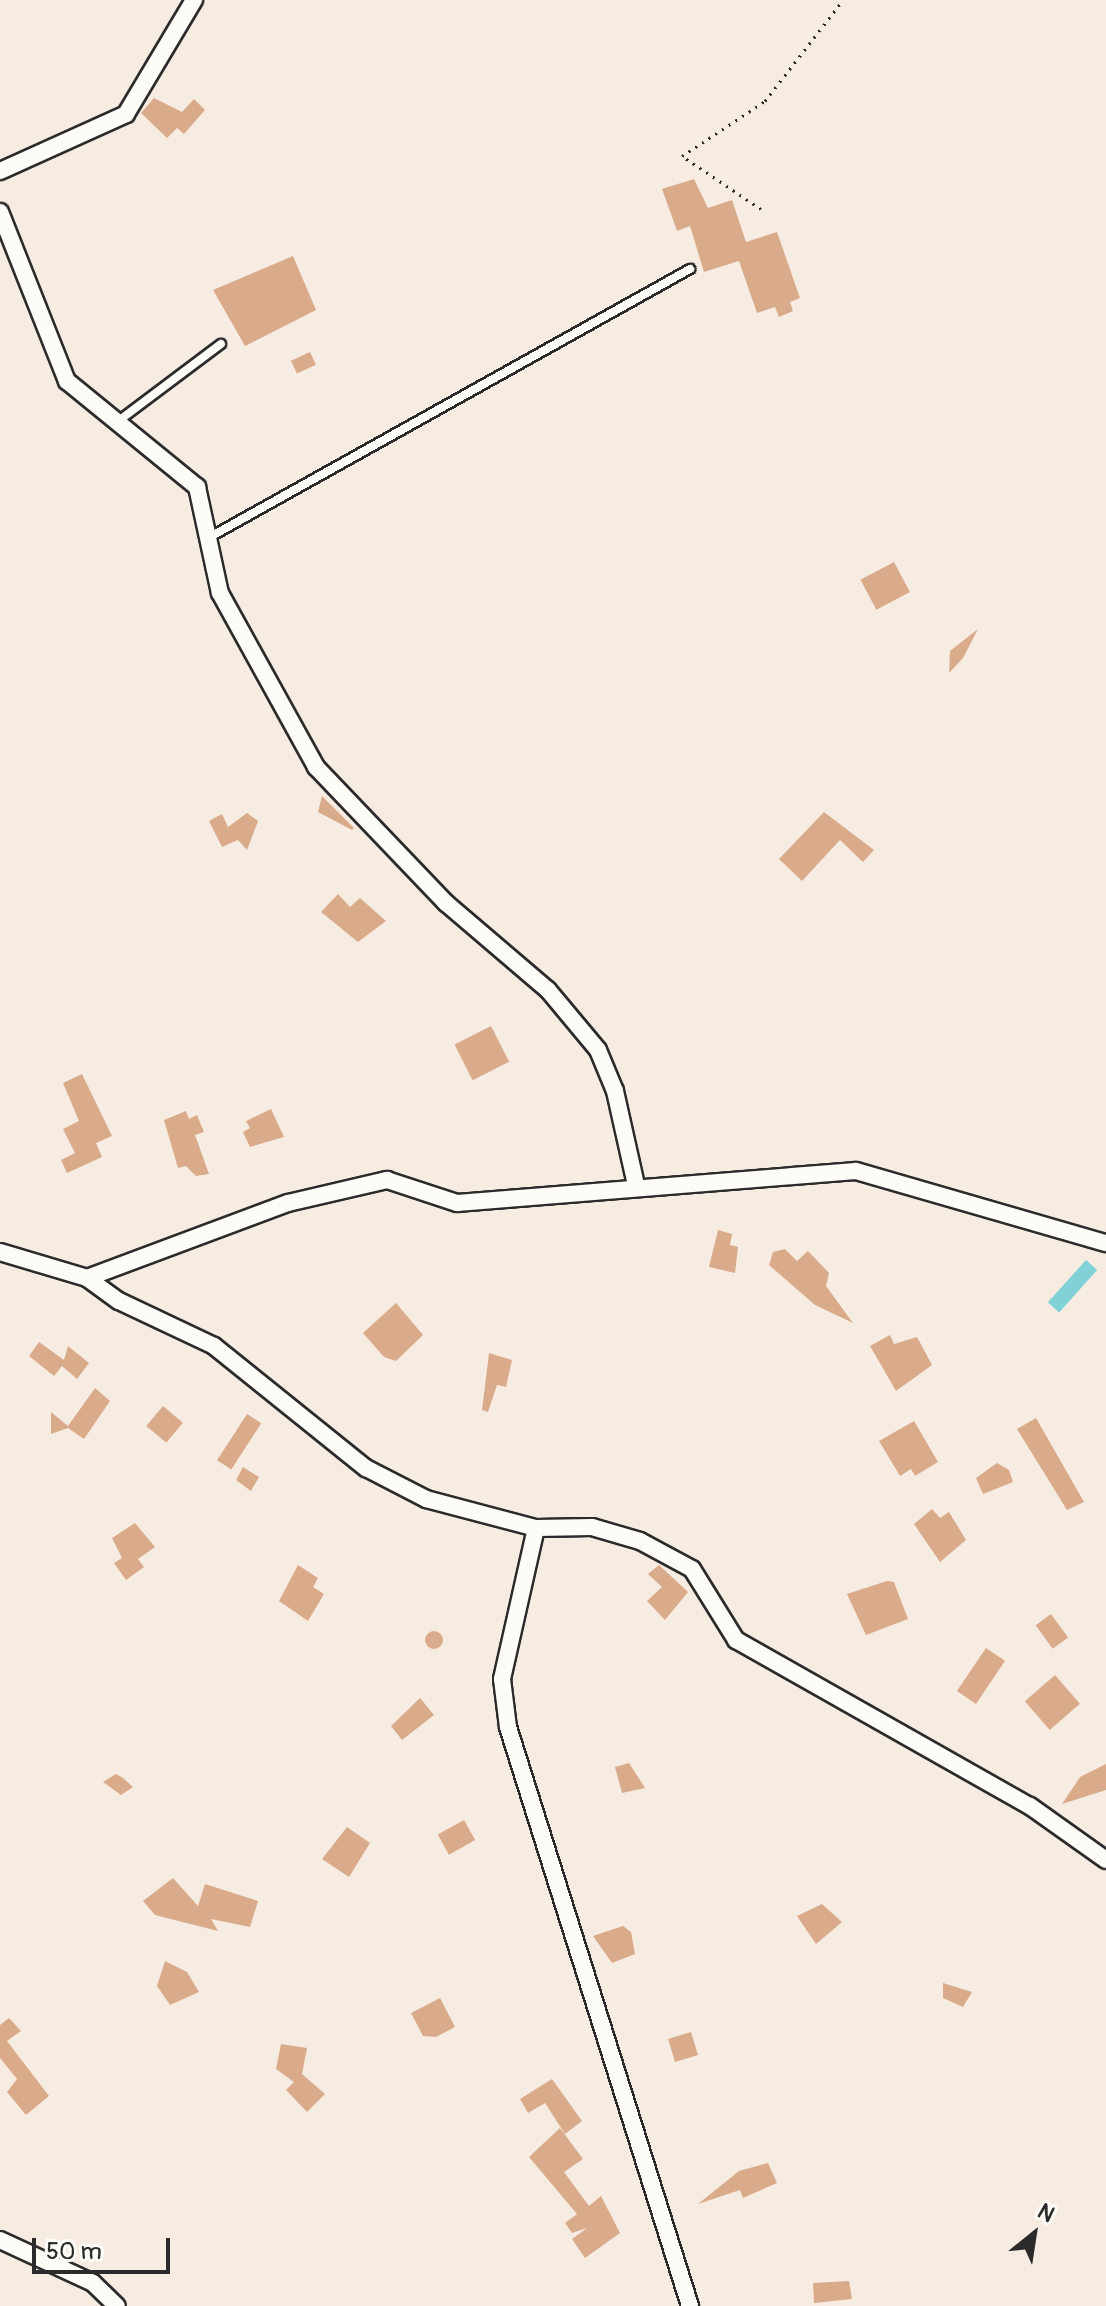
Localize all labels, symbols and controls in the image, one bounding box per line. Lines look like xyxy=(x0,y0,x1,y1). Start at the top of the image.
north arrow xyxy=(994,2194,1074,2274)
text: N xyxy=(1033,2197,1059,2229)
scale bar xyxy=(36,2222,174,2272)
text: 50 m xyxy=(46,2237,102,2266)

